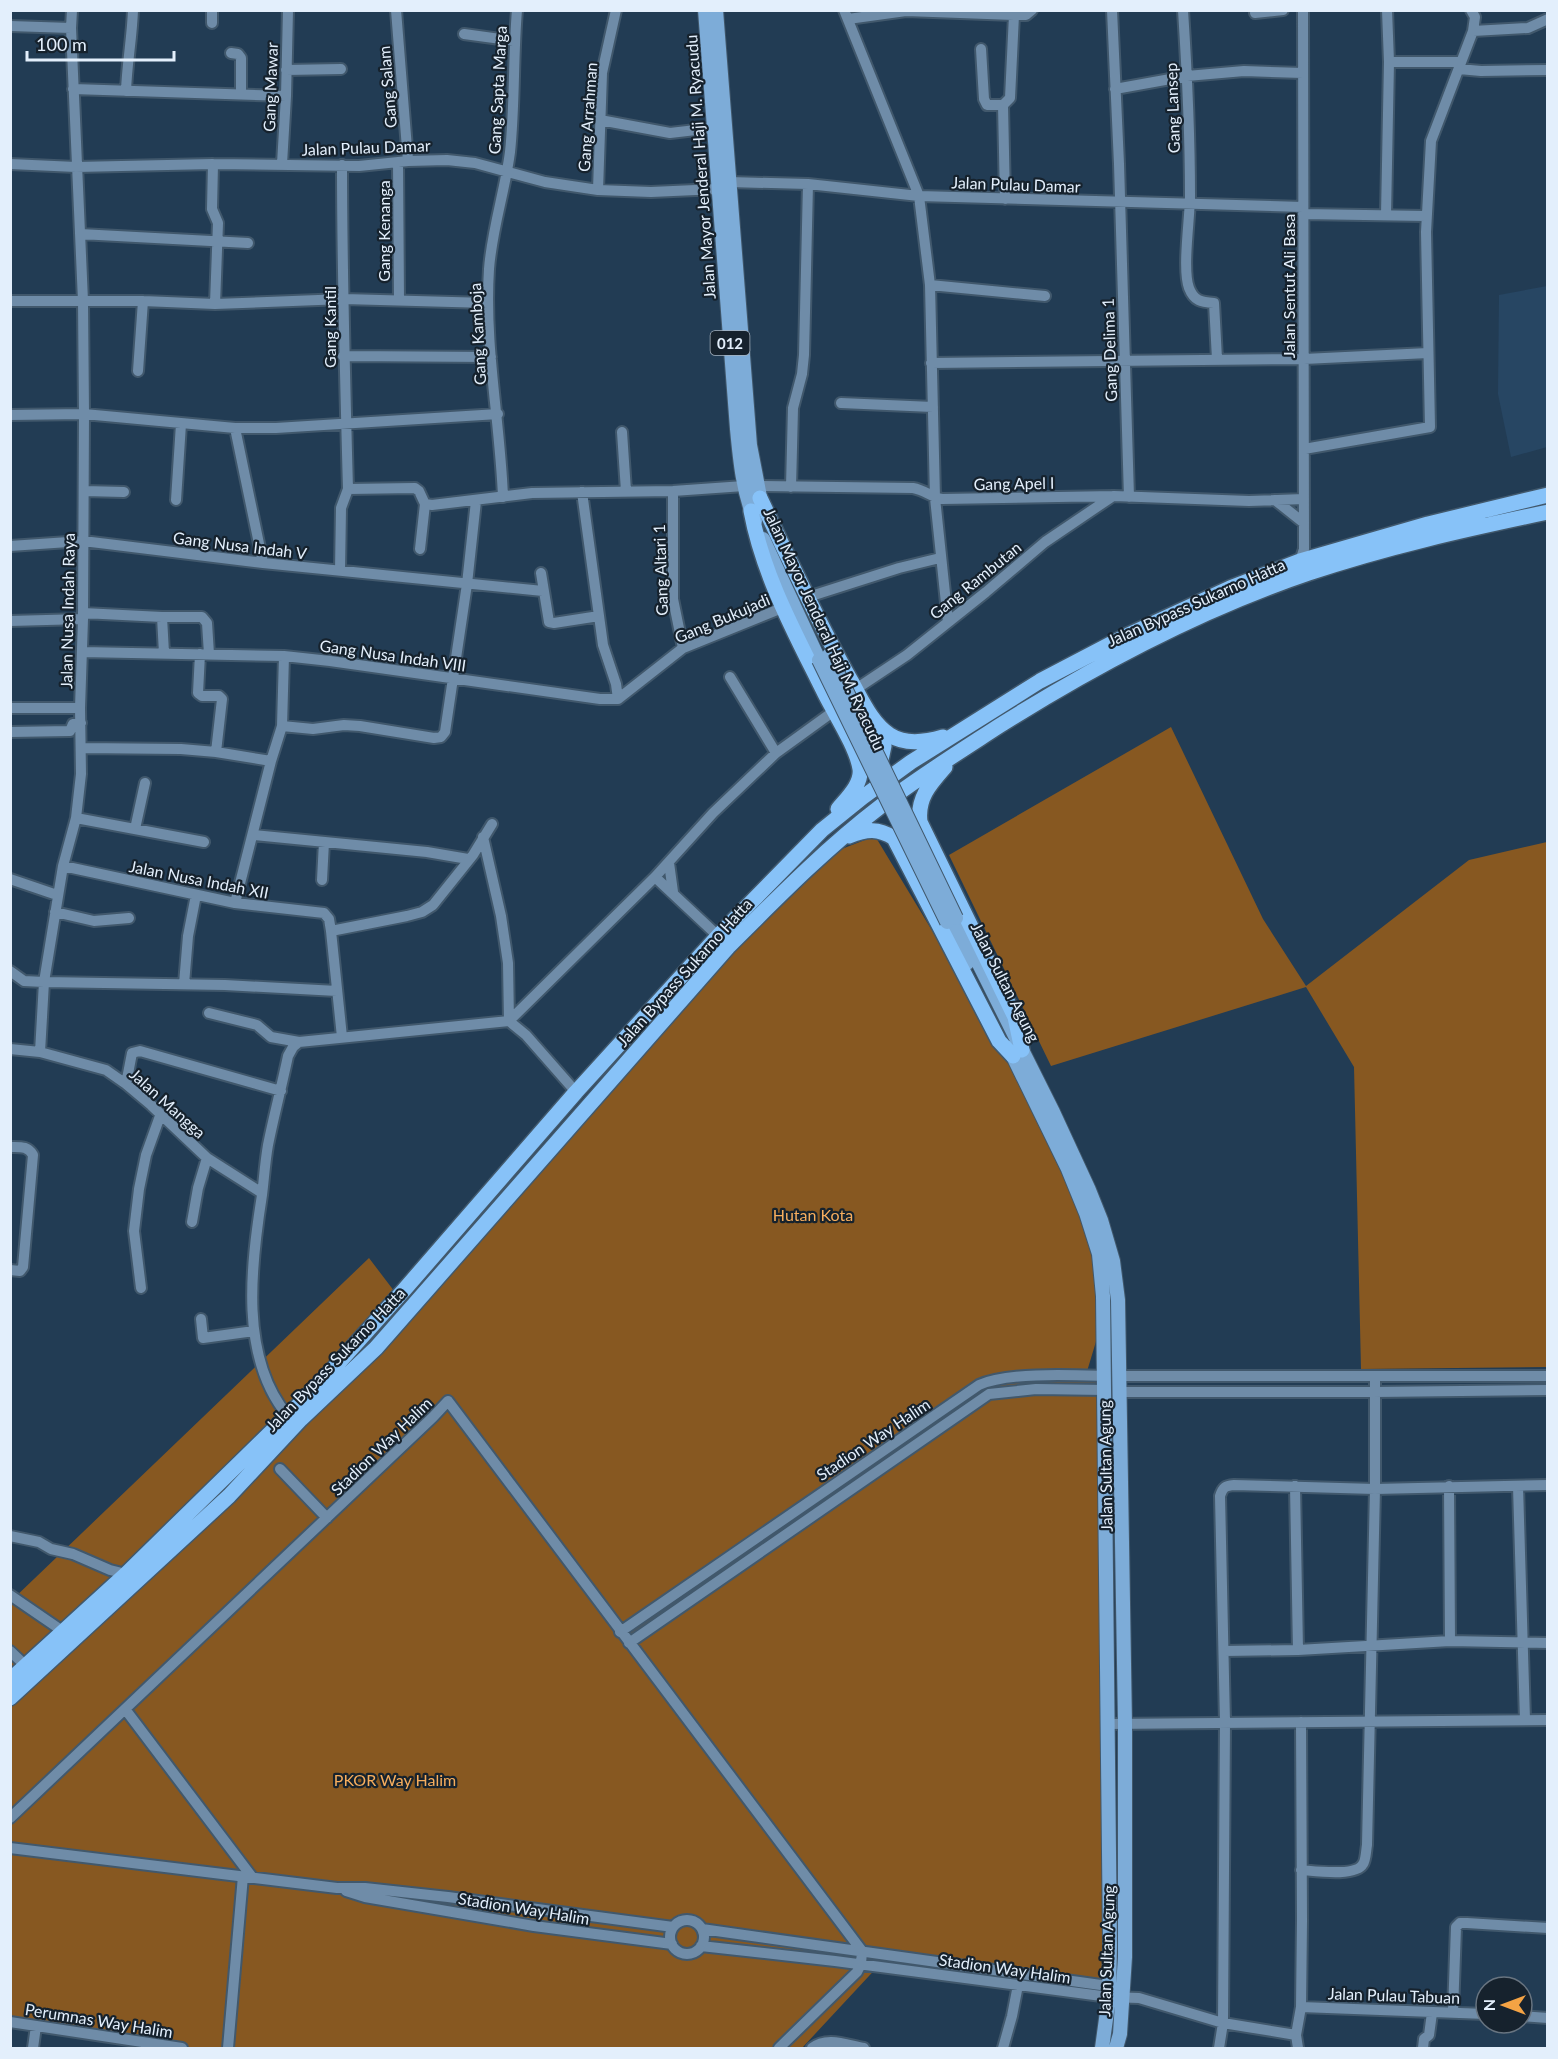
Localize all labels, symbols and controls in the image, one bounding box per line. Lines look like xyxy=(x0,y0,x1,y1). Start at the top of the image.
scale bar xyxy=(27,24,174,62)
street label: Gang Sapta Marga xyxy=(484,25,510,155)
text: 100 m xyxy=(36,33,87,55)
street label: Jalan Mayor Jenderal Haji M. Ryacudu xyxy=(681,34,719,300)
street label: Gang Mawar xyxy=(259,42,281,132)
street label: Gang Salam xyxy=(374,45,400,129)
street label: Gang Arrahman xyxy=(574,62,600,172)
street label: Gang Lansep xyxy=(1161,62,1183,153)
street label: Jalan Pulau Damar xyxy=(301,135,431,159)
street label: Jalan Pulau Damar xyxy=(951,172,1081,196)
street label: Gang Kenanga xyxy=(374,180,393,282)
street label: Jalan Sentut Ali Basa xyxy=(1279,214,1298,358)
street label: Gang Kamboja xyxy=(465,282,489,386)
street label: Gang Kantil xyxy=(320,286,339,368)
street label: Gang Delima 1 xyxy=(1098,298,1120,402)
road number: 012 xyxy=(710,331,750,355)
street label: Gang Apel I xyxy=(973,473,1055,493)
street label: Jalan Mayor Jenderal Haji M. Ryacudu xyxy=(760,505,890,753)
street label: Gang Altari 1 xyxy=(649,524,671,616)
street label: Gang Nusa Indah V xyxy=(172,527,308,563)
street label: Jalan Nusa Indah Raya xyxy=(56,533,78,689)
street label: Gang Rambutan xyxy=(925,537,1025,623)
street label: Jalan Bypass Sukarno Hatta xyxy=(1104,554,1288,650)
street label: Gang Bukujadi xyxy=(671,589,773,647)
street label: Gang Nusa Indah VIII xyxy=(318,635,468,675)
street label: Jalan Nusa Indah XII xyxy=(128,856,270,902)
street label: Jalan Bypass Sukarno Hatta xyxy=(613,894,755,1050)
street label: Jalan Sultan Agung xyxy=(968,919,1044,1045)
street label: Jalan Mangga xyxy=(126,1064,210,1142)
park label: Hutan Kota xyxy=(773,1205,853,1224)
street label: Jalan Bypass Sukarno Hatta xyxy=(261,1283,409,1435)
street label: Stadion Way Halim xyxy=(327,1393,435,1499)
street label: Stadion Way Halim xyxy=(813,1394,933,1484)
street label: Jalan Sultan Agung xyxy=(1094,1400,1116,1532)
park label: PKOR Way Halim xyxy=(334,1770,456,1789)
street label: Jalan Sultan Agung xyxy=(1094,1885,1118,2017)
street label: Stadion Way Halim xyxy=(457,1888,591,1928)
street label: Stadion Way Halim xyxy=(938,1949,1072,1987)
north arrow xyxy=(1474,1975,1534,2035)
street label: Jalan Pulau Tabuan xyxy=(1328,1983,1460,2007)
street label: Perumnas Way Halim xyxy=(24,1999,174,2041)
text: N xyxy=(1479,1999,1498,2011)

